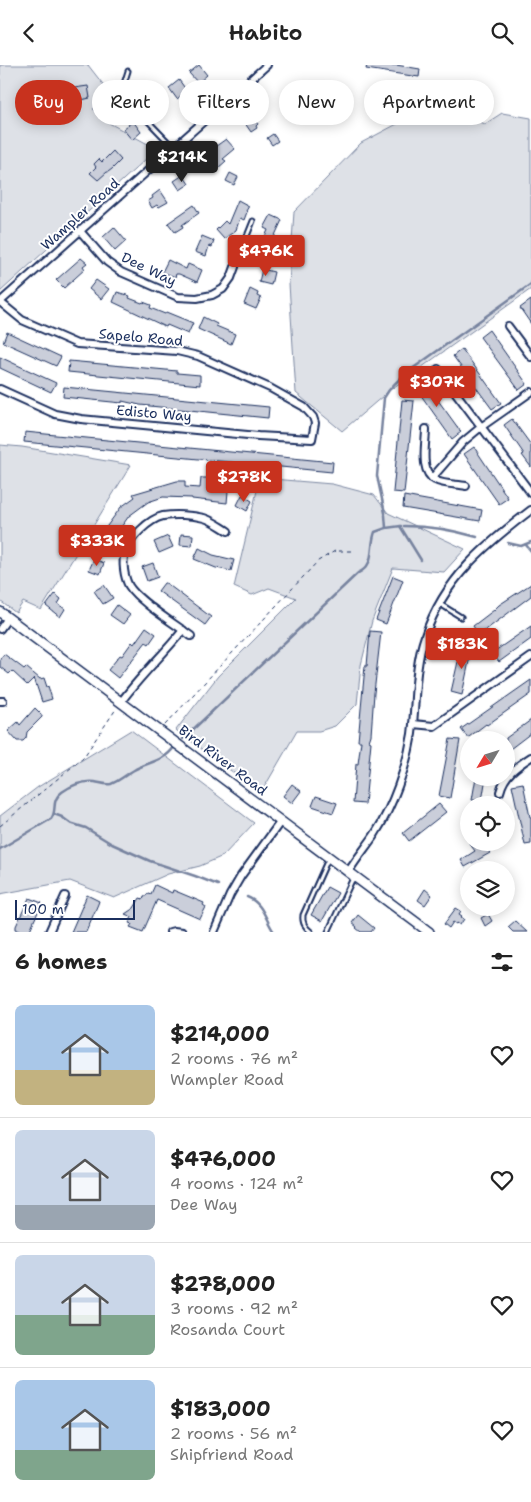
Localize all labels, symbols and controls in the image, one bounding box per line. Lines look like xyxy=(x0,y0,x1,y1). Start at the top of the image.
text: Habito xyxy=(229,18,303,47)
icon: back xyxy=(15,19,43,47)
icon: search xyxy=(488,19,516,47)
chip: Buy xyxy=(15,80,82,125)
chip: Rent xyxy=(92,80,169,125)
chip: Filters xyxy=(179,80,269,125)
chip: New xyxy=(279,80,354,125)
chip: Apartment xyxy=(364,80,494,125)
pin: $214K xyxy=(147,141,217,183)
text: $214K xyxy=(157,146,207,167)
street label: Wampler Road xyxy=(37,174,123,254)
pin: $476K xyxy=(231,235,301,277)
text: $476K xyxy=(239,240,293,261)
street label: Dee Way xyxy=(119,248,179,290)
street label: Sapelo Road xyxy=(98,324,184,350)
pin: $307K xyxy=(402,365,472,408)
text: $307K xyxy=(410,371,464,392)
street label: Edisto Way xyxy=(115,401,193,425)
pin: $278K xyxy=(209,461,279,503)
text: $278K xyxy=(217,466,271,487)
pin: $333K xyxy=(62,525,132,567)
text: $333K xyxy=(70,530,124,551)
pin: $183K xyxy=(427,627,497,670)
text: $183K xyxy=(437,633,487,654)
street label: Bird River Road xyxy=(175,721,271,799)
north arrow xyxy=(460,731,515,786)
map controls xyxy=(460,731,515,916)
button: locate xyxy=(460,796,515,851)
button: layers xyxy=(460,861,515,916)
scale bar xyxy=(15,897,135,920)
text: 100 m xyxy=(22,900,64,918)
text: 6 homes xyxy=(15,948,107,976)
icon: filters xyxy=(488,948,516,976)
text: $214,000 xyxy=(170,1020,270,1048)
icon: home xyxy=(55,1025,115,1085)
icon: heart xyxy=(488,1041,516,1069)
text: 2 rooms · 76 m² xyxy=(170,1048,298,1069)
text: Wampler Road xyxy=(170,1069,284,1090)
text: $476,000 xyxy=(170,1145,276,1173)
icon: home xyxy=(55,1150,115,1210)
icon: heart xyxy=(488,1166,516,1194)
text: 4 rooms · 124 m² xyxy=(170,1173,304,1194)
text: Dee Way xyxy=(170,1194,237,1215)
text: $278,000 xyxy=(170,1270,275,1298)
icon: home xyxy=(55,1275,115,1335)
icon: heart xyxy=(488,1291,516,1319)
text: 3 rooms · 92 m² xyxy=(170,1298,298,1319)
text: Rosanda Court xyxy=(170,1319,285,1340)
text: $183,000 xyxy=(170,1395,271,1423)
icon: home xyxy=(55,1400,115,1460)
icon: heart xyxy=(488,1416,516,1444)
text: 2 rooms · 56 m² xyxy=(170,1423,297,1444)
text: Shipfriend Road xyxy=(170,1444,293,1465)

